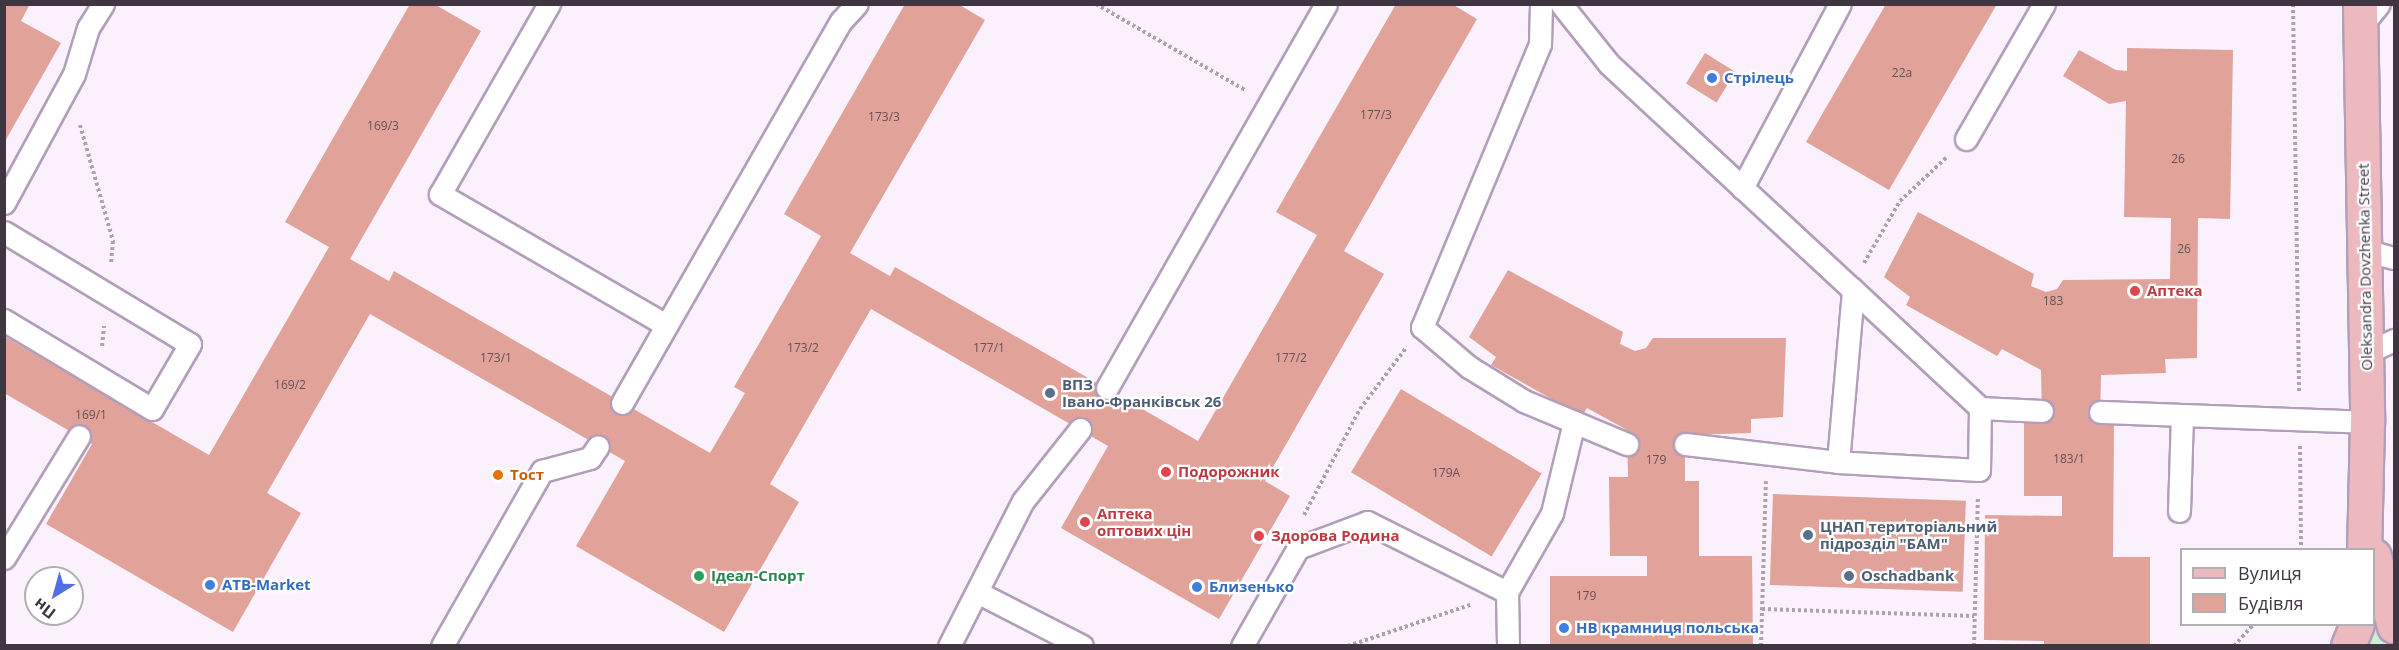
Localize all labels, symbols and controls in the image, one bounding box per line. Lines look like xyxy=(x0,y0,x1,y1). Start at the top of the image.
house number: 22а xyxy=(1892,66,1912,80)
place label: Стрілець xyxy=(1724,69,1794,87)
marker: Стрілець xyxy=(1705,71,1719,85)
house number: 177/3 xyxy=(1360,108,1392,122)
house number: 173/3 xyxy=(868,110,900,124)
house number: 169/3 xyxy=(367,119,399,133)
house number: 26 xyxy=(2171,152,2185,166)
street label: Oleksandra Dovzhenka Street xyxy=(2354,163,2376,371)
house number: 26 xyxy=(2177,242,2191,256)
place label: Аптека xyxy=(2147,282,2203,300)
marker: Аптека xyxy=(2128,284,2142,298)
house number: 183 xyxy=(2043,294,2063,308)
house number: 173/2 xyxy=(787,341,819,355)
house number: 177/1 xyxy=(973,341,1005,355)
house number: 173/1 xyxy=(480,351,512,365)
house number: 177/2 xyxy=(1275,351,1307,365)
place label: ВПЗ Івано-Франківськ 26 xyxy=(1062,375,1221,410)
house number: 169/2 xyxy=(274,378,306,392)
marker: ВПЗ Івано-Франківськ 26 xyxy=(1043,386,1057,400)
house number: 169/1 xyxy=(75,408,107,422)
house number: 183/1 xyxy=(2053,452,2085,466)
house number: 179 xyxy=(1646,453,1666,467)
place label: Подорожник xyxy=(1178,463,1280,481)
marker: Подорожник xyxy=(1159,465,1173,479)
place label: Тост xyxy=(510,466,544,484)
house number: 179А xyxy=(1432,466,1460,480)
marker: Тост xyxy=(491,468,505,482)
place label: Аптека оптових цін xyxy=(1097,504,1191,539)
marker: Аптека оптових цін xyxy=(1078,515,1092,529)
place label: ЦНАП територіальний підрозділ "БАМ" xyxy=(1820,517,1997,552)
place label: Здорова Родина xyxy=(1271,527,1400,545)
marker: ЦНАП територіальний підрозділ "БАМ" xyxy=(1801,528,1815,542)
marker: Здорова Родина xyxy=(1252,529,1266,543)
legend xyxy=(2180,548,2375,626)
text: Вулиця xyxy=(2238,561,2302,585)
north arrow xyxy=(24,566,84,626)
place label: Ідеал-Спорт xyxy=(711,567,805,585)
place label: Oschadbank xyxy=(1861,567,1954,585)
marker: Ідеал-Спорт xyxy=(692,569,706,583)
marker: Oschadbank xyxy=(1842,569,1856,583)
place label: ATB-Market xyxy=(222,576,311,594)
marker: ATB-Market xyxy=(203,578,217,592)
place label: Близенько xyxy=(1209,578,1294,596)
marker: Близенько xyxy=(1190,580,1204,594)
house number: 179 xyxy=(1576,589,1596,603)
text: Будівля xyxy=(2238,591,2304,615)
text: Пн xyxy=(29,593,60,624)
place label: НВ крамниця польська xyxy=(1576,619,1759,637)
marker: НВ крамниця польська xyxy=(1557,621,1571,635)

